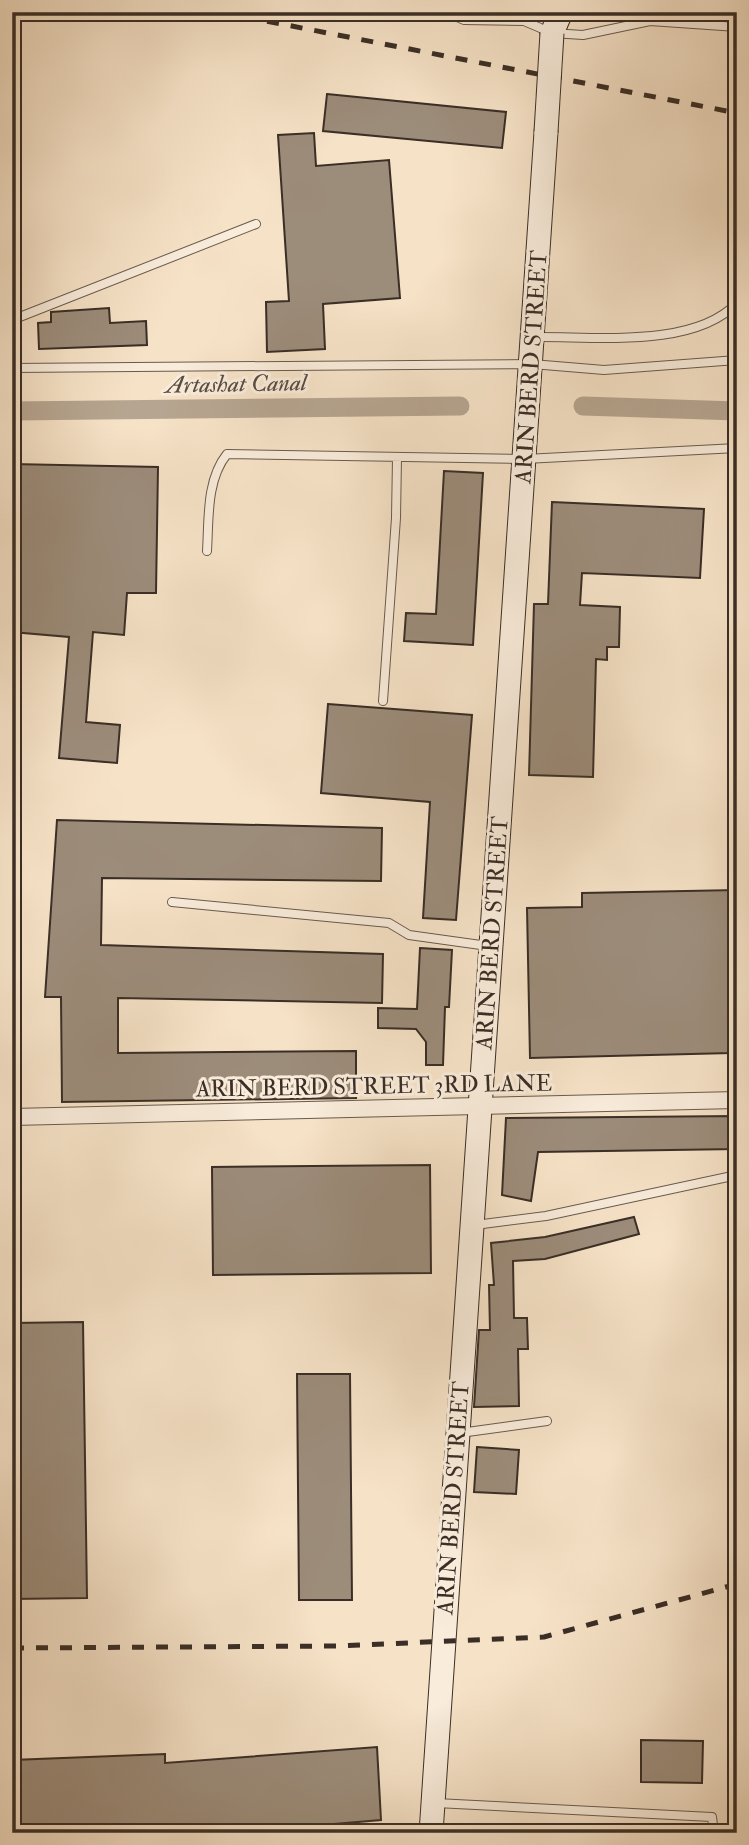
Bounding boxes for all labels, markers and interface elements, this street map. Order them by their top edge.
street label: ARIN BERD STREET [508,249,554,486]
water label: Artashat Canal [162,367,309,401]
street label: ARIN BERD STREET [469,815,515,1052]
street label: ARIN BERD STREET 3RD LANE [195,1068,552,1104]
street label: ARIN BERD STREET [430,1380,476,1617]

